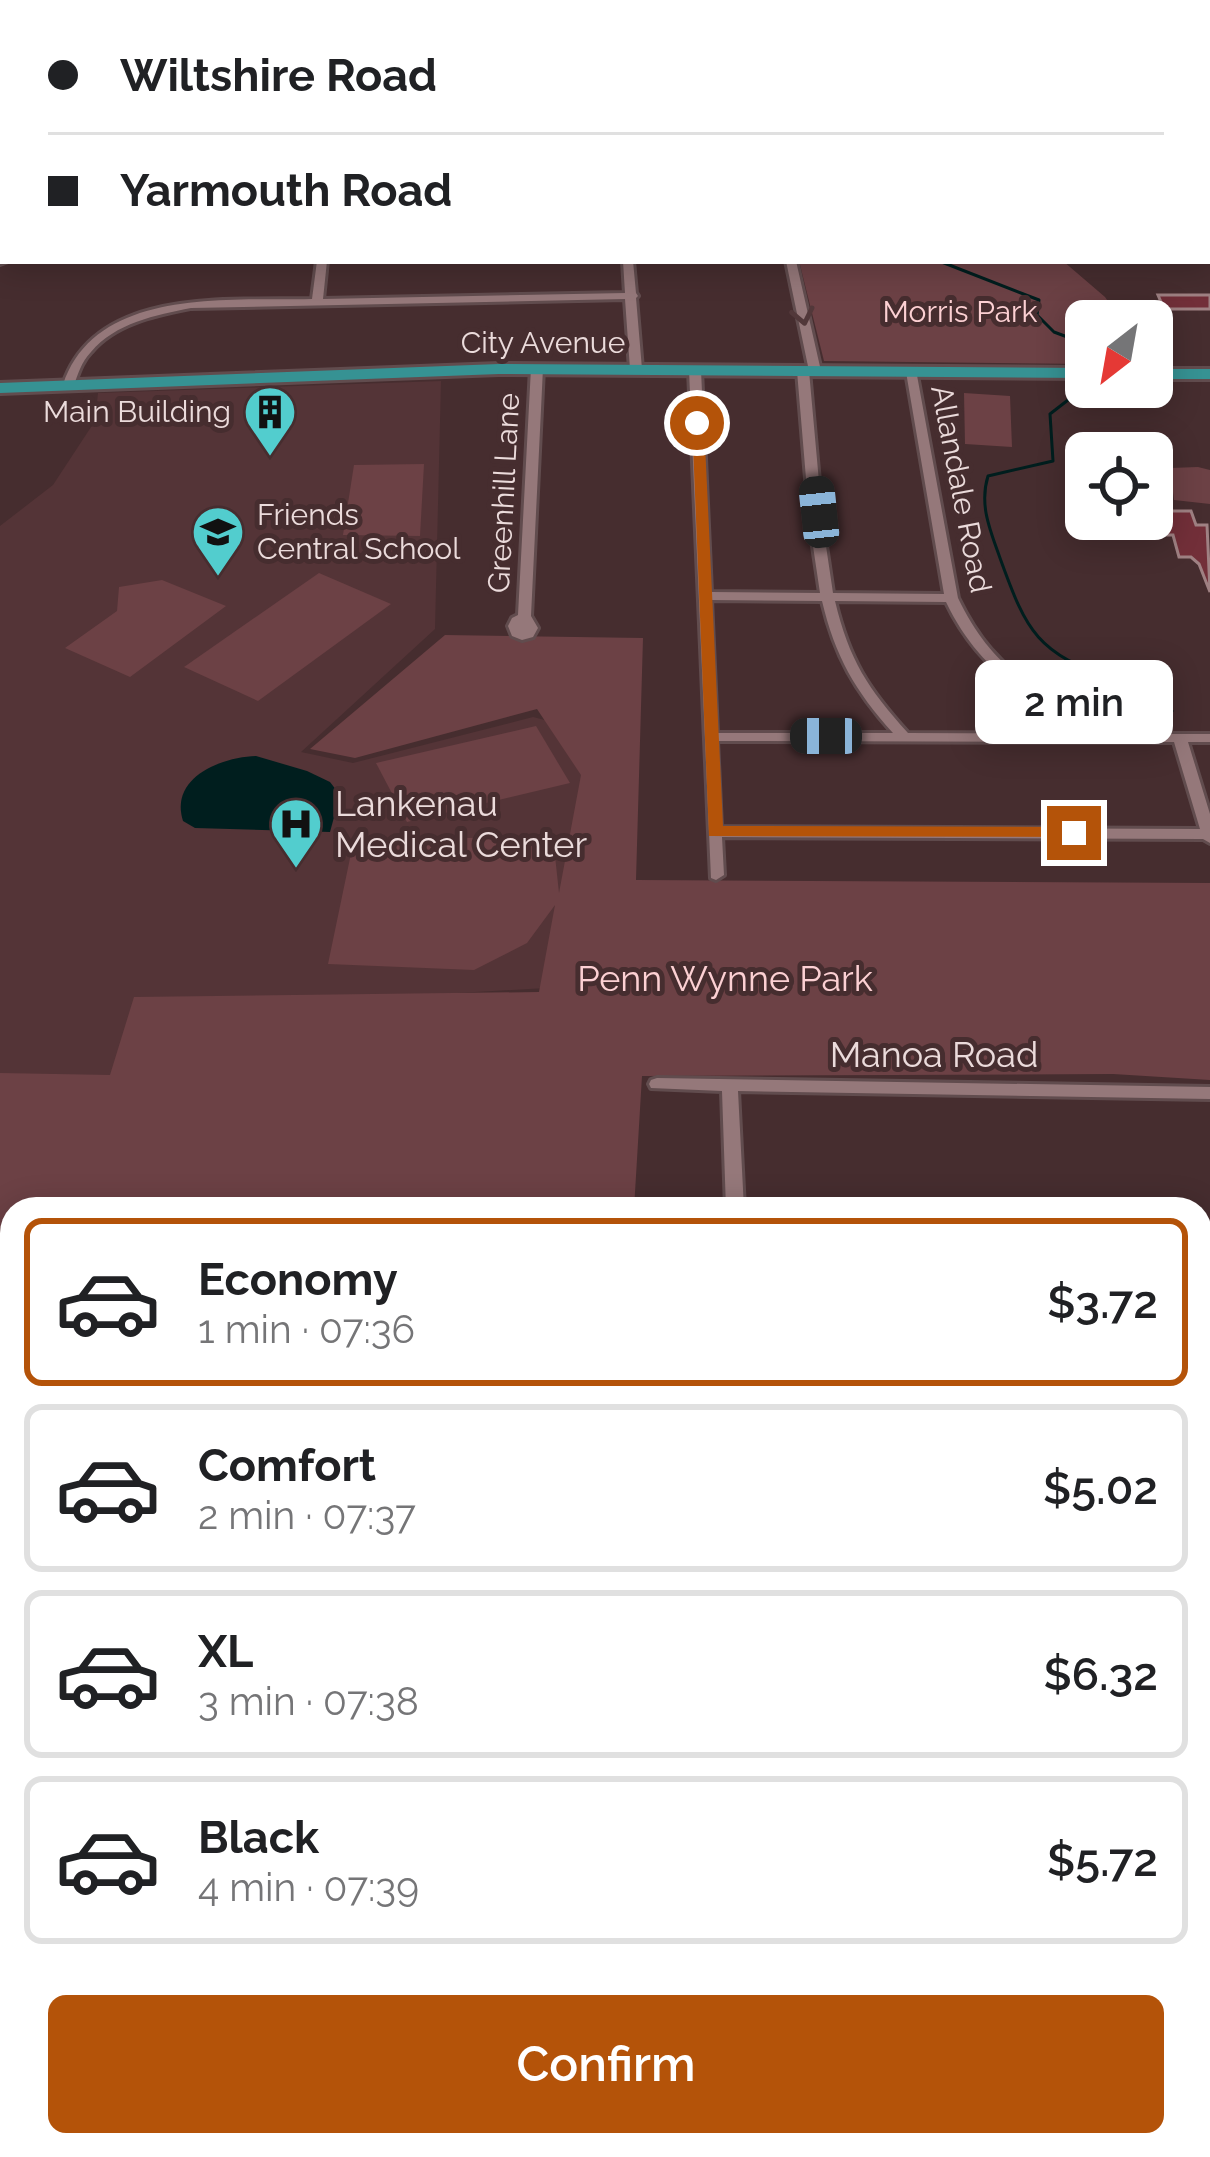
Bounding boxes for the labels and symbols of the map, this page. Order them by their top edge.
park label: Morris Park [883,294,1038,329]
north arrow [1065,300,1173,408]
one-way arrow [789,305,815,325]
street label: City Avenue [461,325,625,360]
street label: Allandale Road [924,382,999,596]
building icon: Main Building [242,384,298,458]
street label: Greenhill Lane [481,392,526,594]
place label: Main Building [43,394,231,429]
route start [670,396,724,450]
car [797,474,841,550]
place label: Friends Central School [257,497,461,566]
school or university icon: Friends Central School [190,504,246,578]
callout: 2 min [975,659,1173,743]
car [790,718,862,754]
place label: Lankenau Medical Center [335,782,587,865]
hospital icon: Lankenau Medical Center [268,796,324,870]
route end [1047,806,1101,860]
park label: Penn Wynne Park [577,957,873,999]
street label: Manoa Road [830,1033,1038,1075]

